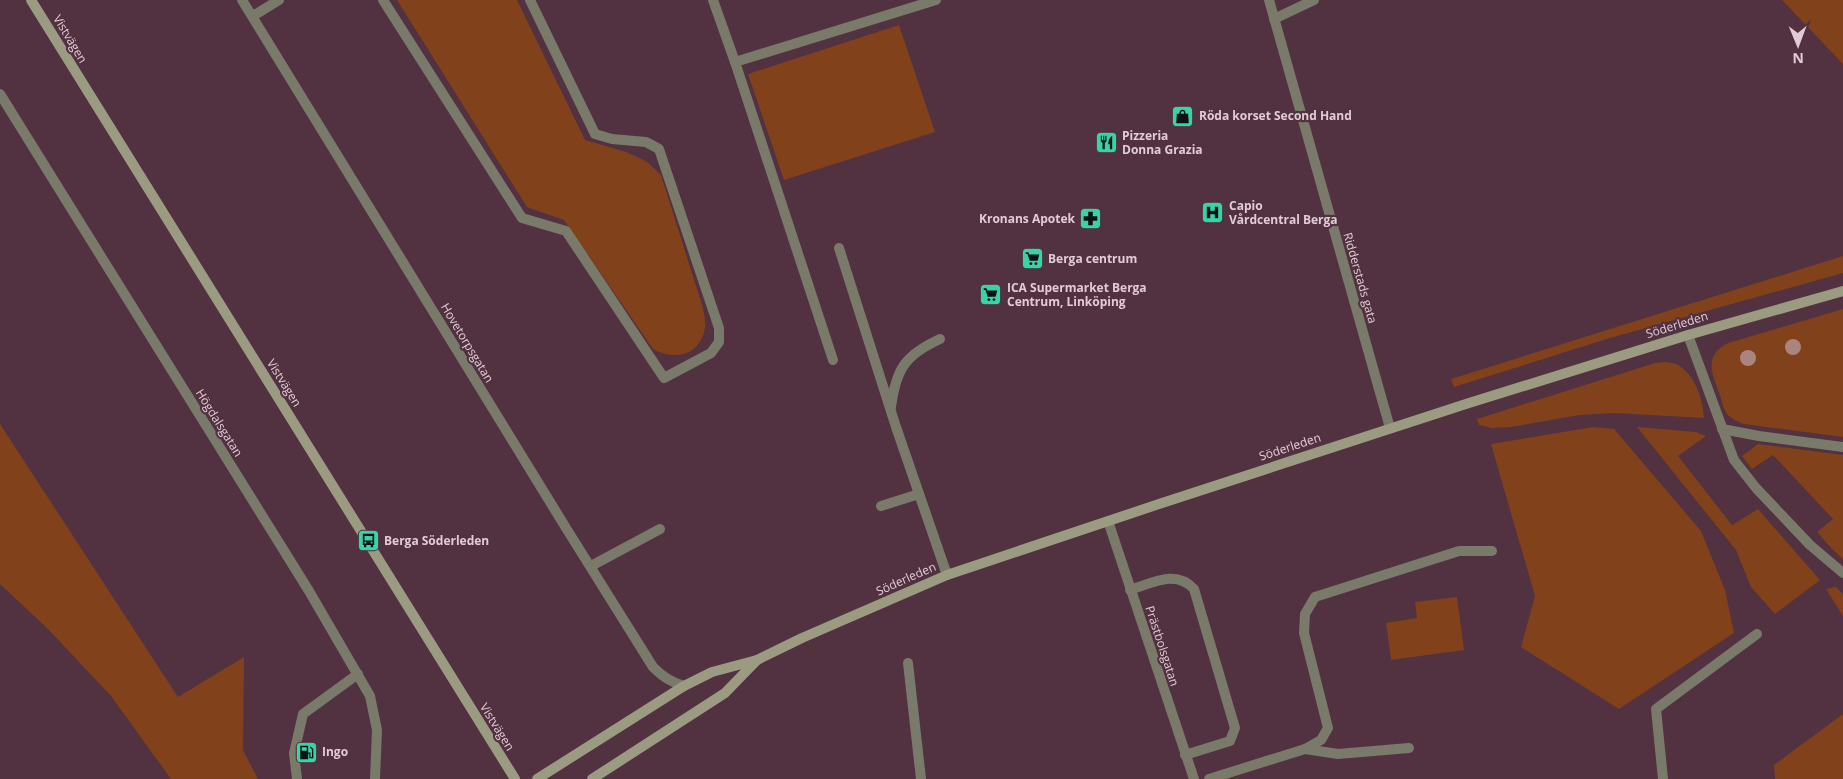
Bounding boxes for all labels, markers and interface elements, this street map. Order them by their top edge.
street label: Vistvägen [49,11,91,66]
north arrow [1773,20,1823,70]
text: N [1792,49,1804,68]
shop icon: Röda korset Second Hand [1171,104,1195,128]
place label: Röda korset Second Hand [1199,107,1352,124]
place label: Pizzeria Donna Grazia [1122,127,1203,158]
restaurant icon: Pizzeria Donna Grazia [1094,131,1118,155]
place label: Capio Vårdcentral Berga [1229,197,1338,228]
hospital icon: Capio Vårdcentral Berga [1201,201,1225,225]
pharmacy icon: Kronans Apotek [1079,207,1103,231]
place label: Kronans Apotek [979,210,1076,227]
street label: Ridderstads gata [1339,230,1382,325]
supermarket icon: Berga centrum [1020,247,1044,271]
place label: Berga centrum [1048,250,1137,267]
place label: ICA Supermarket Berga Centrum, Linköping [1007,279,1147,310]
supermarket icon: ICA Supermarket Berga Centrum, Linköping [979,283,1003,307]
street label: Hovetorpsgatan [437,300,498,386]
street label: Söderleden [1644,307,1710,342]
street label: Vistvägen [263,356,306,410]
street label: Högdalsgatan [192,386,247,460]
street label: Söderleden [1257,429,1323,464]
bus stop icon: Berga Söderleden [356,529,380,553]
place label: Berga Söderleden [384,532,489,549]
street label: Söderleden [873,558,938,599]
street label: Prästbolsgatan [1141,603,1183,688]
street label: Vistvägen [476,700,519,754]
fuel station icon: Ingo [294,740,318,764]
place label: Ingo [322,743,348,760]

